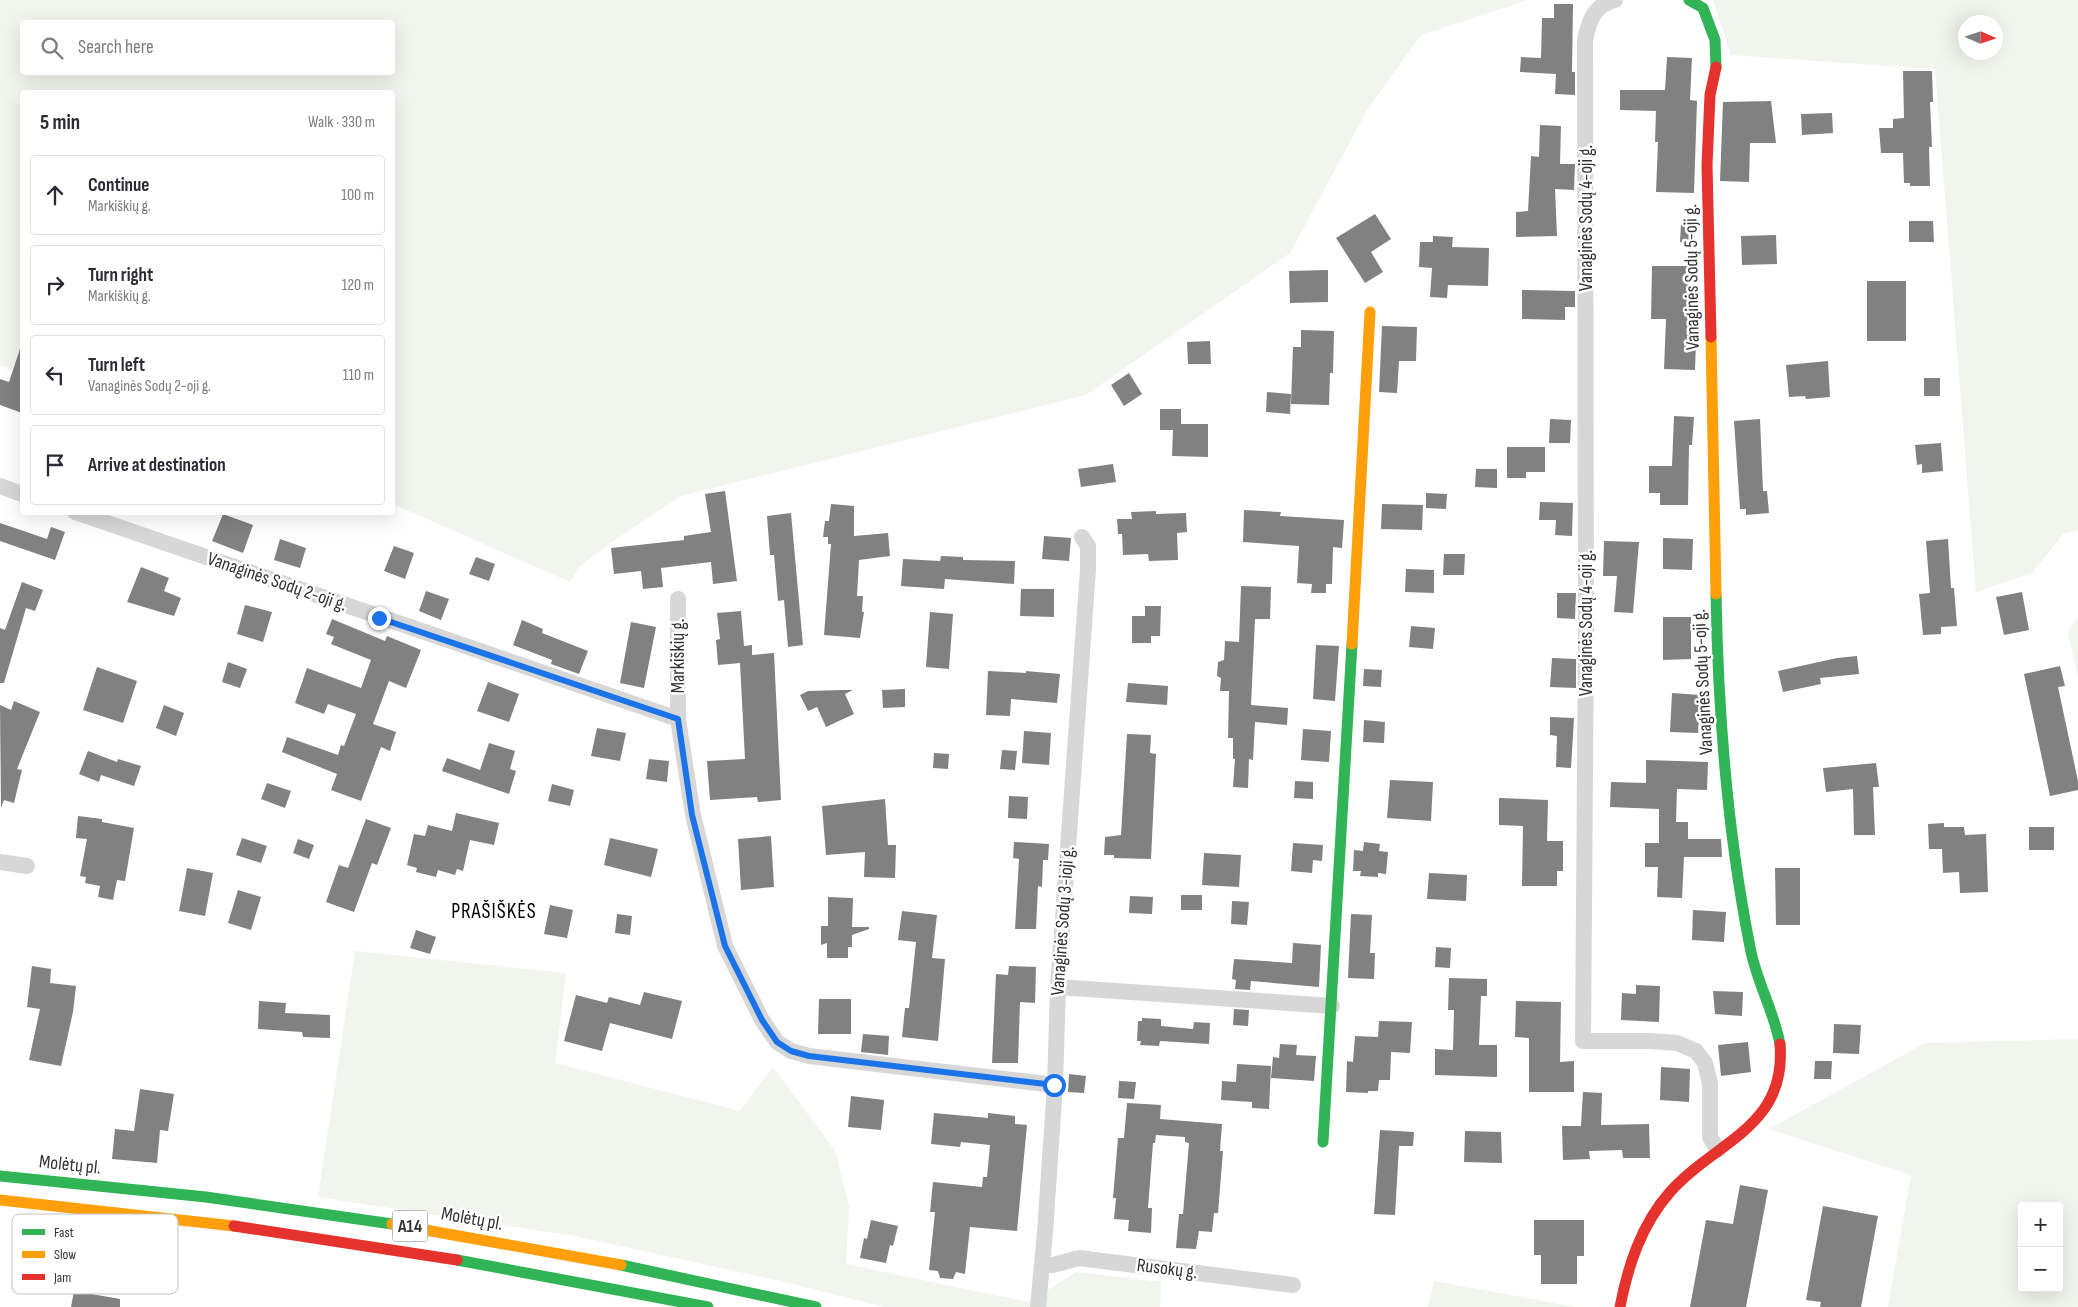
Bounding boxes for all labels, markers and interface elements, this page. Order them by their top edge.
north arrow [1958,15,2003,60]
search box [20,20,395,75]
icon: search [38,34,66,62]
text: Search here [78,36,154,59]
text: 5 min [40,110,80,135]
text: Walk · 330 m [308,113,375,132]
street label: Vanaginės Sodų 4-oji g. [1575,145,1598,291]
text: Continue [88,174,149,197]
icon: ahead [41,181,69,209]
text: 100 m [341,186,374,205]
text: Markiškių g. [88,197,151,216]
street label: Vanaginės Sodų 5-oji g. [1679,204,1705,350]
text: Turn right [88,264,153,287]
icon: right [41,271,69,299]
text: 120 m [342,276,374,295]
text: Markiškių g. [88,287,151,306]
text: Turn left [88,354,145,377]
icon: left [41,361,69,389]
text: 110 m [343,366,374,385]
text: Vanaginės Sodų 2-oji g. [88,377,211,396]
icon: arrive [41,451,69,479]
text: Arrive at destination [88,454,226,477]
street label: Vanaginės Sodų 2-oji g. [204,547,350,617]
street label: Vanaginės Sodų 4-oji g. [1575,550,1598,696]
route end [368,607,391,630]
street label: Vanaginės Sodų 5-oji g. [1688,609,1718,755]
street label: Markiškių g. [667,619,690,693]
street label: Vanaginės Sodų 3-ioji g. [1046,845,1080,997]
district label: PRAŠIŠKĖS [451,899,537,924]
route start [1043,1074,1066,1097]
street label: Molėtų pl. [38,1150,102,1180]
street label: Molėtų pl. [439,1202,505,1236]
map controls [2018,1202,2063,1292]
button: + [2018,1202,2063,1247]
road number: A14 [392,1210,428,1242]
legend [12,1214,178,1294]
text: Fast [54,1224,74,1241]
text: Slow [54,1246,76,1263]
button: − [2018,1247,2063,1292]
street label: Rusokų g. [1135,1254,1199,1284]
text: Jam [53,1269,71,1286]

